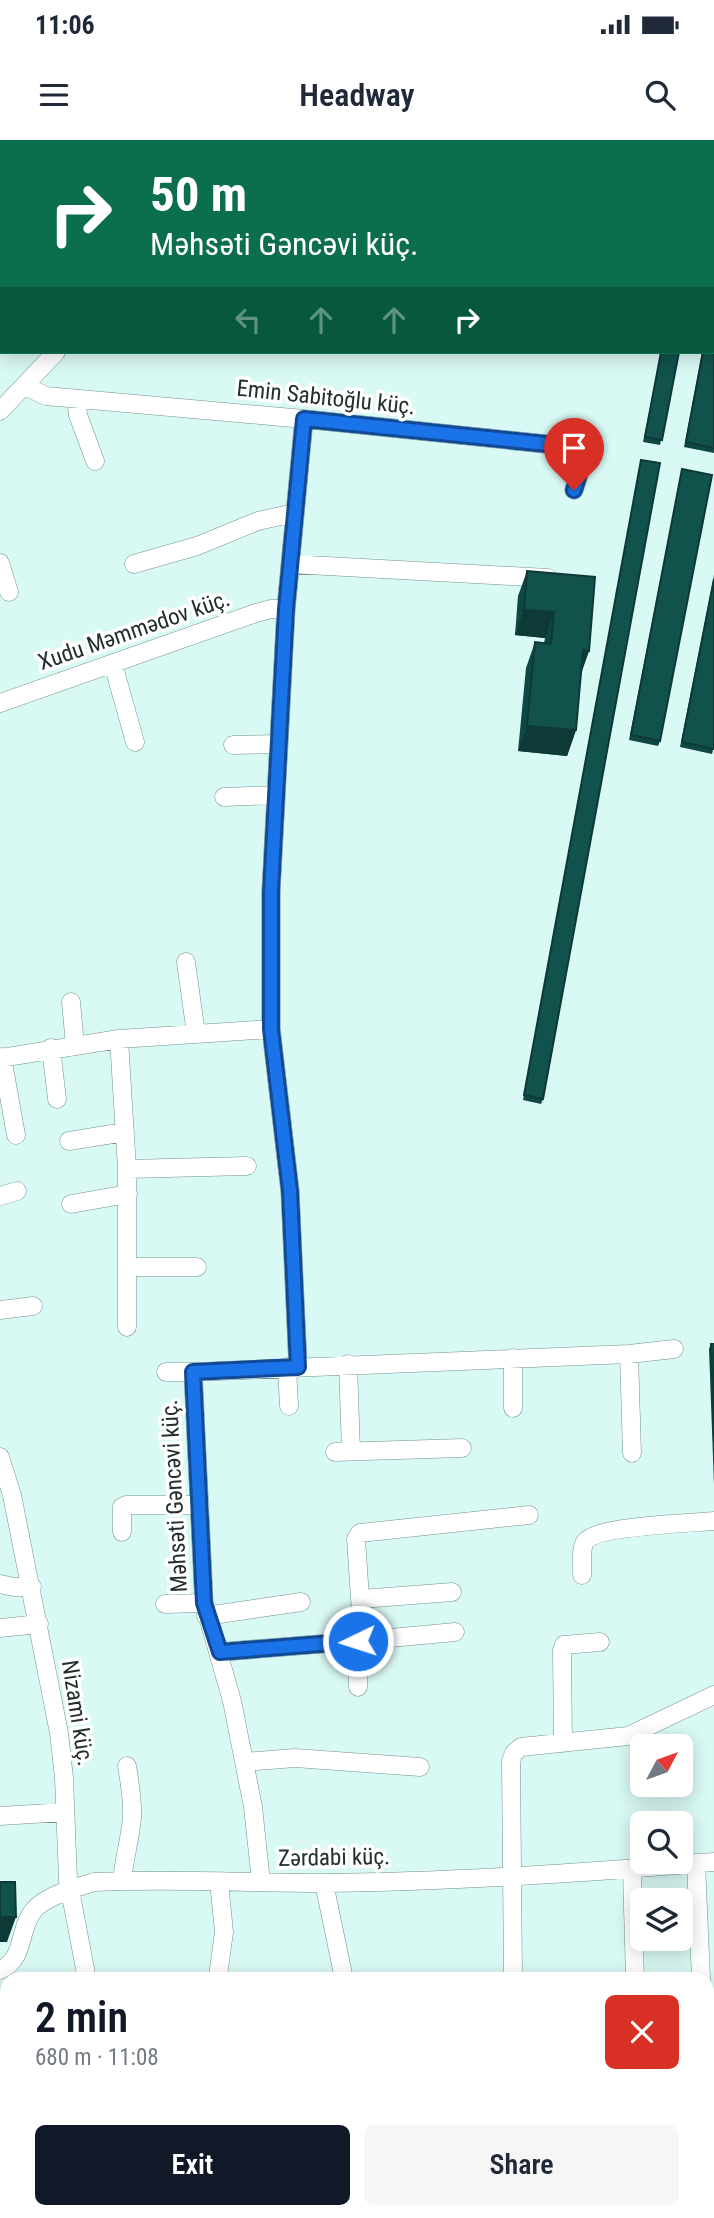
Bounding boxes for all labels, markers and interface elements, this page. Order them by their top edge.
text: 11:06 [35,10,95,40]
icon: menu [35,76,73,114]
text: Headway [299,76,415,114]
icon: search [641,76,679,114]
text: 50 m [150,166,247,223]
icon: right [35,168,126,259]
text: Məhsəti Gəncəvi küç. [150,225,419,263]
icon: left [229,301,267,339]
icon: ahead [302,301,340,339]
icon: ahead [375,301,413,339]
icon: right [448,301,486,339]
street label: Emin Sabitoğlu küç. [235,375,417,420]
pin [544,418,604,490]
icon: arrive [555,429,593,467]
street label: Xudu Məmmədov küç. [35,585,234,676]
street label: Məhsəti Gəncəvi küç. [156,1399,193,1593]
position arrow [321,1604,395,1678]
street label: Nizami küç. [56,1658,99,1768]
north arrow [630,1734,693,1797]
map controls [630,1734,693,1951]
button: search [630,1811,693,1874]
street label: Zərdabi küç. [278,1843,390,1872]
button: layers [630,1888,693,1951]
text: 2 min [35,1993,128,2042]
button: close [605,1995,679,2069]
text: 680 m · 11:08 [35,2044,159,2071]
button: Exit [35,2125,350,2205]
button: Share [364,2125,679,2205]

